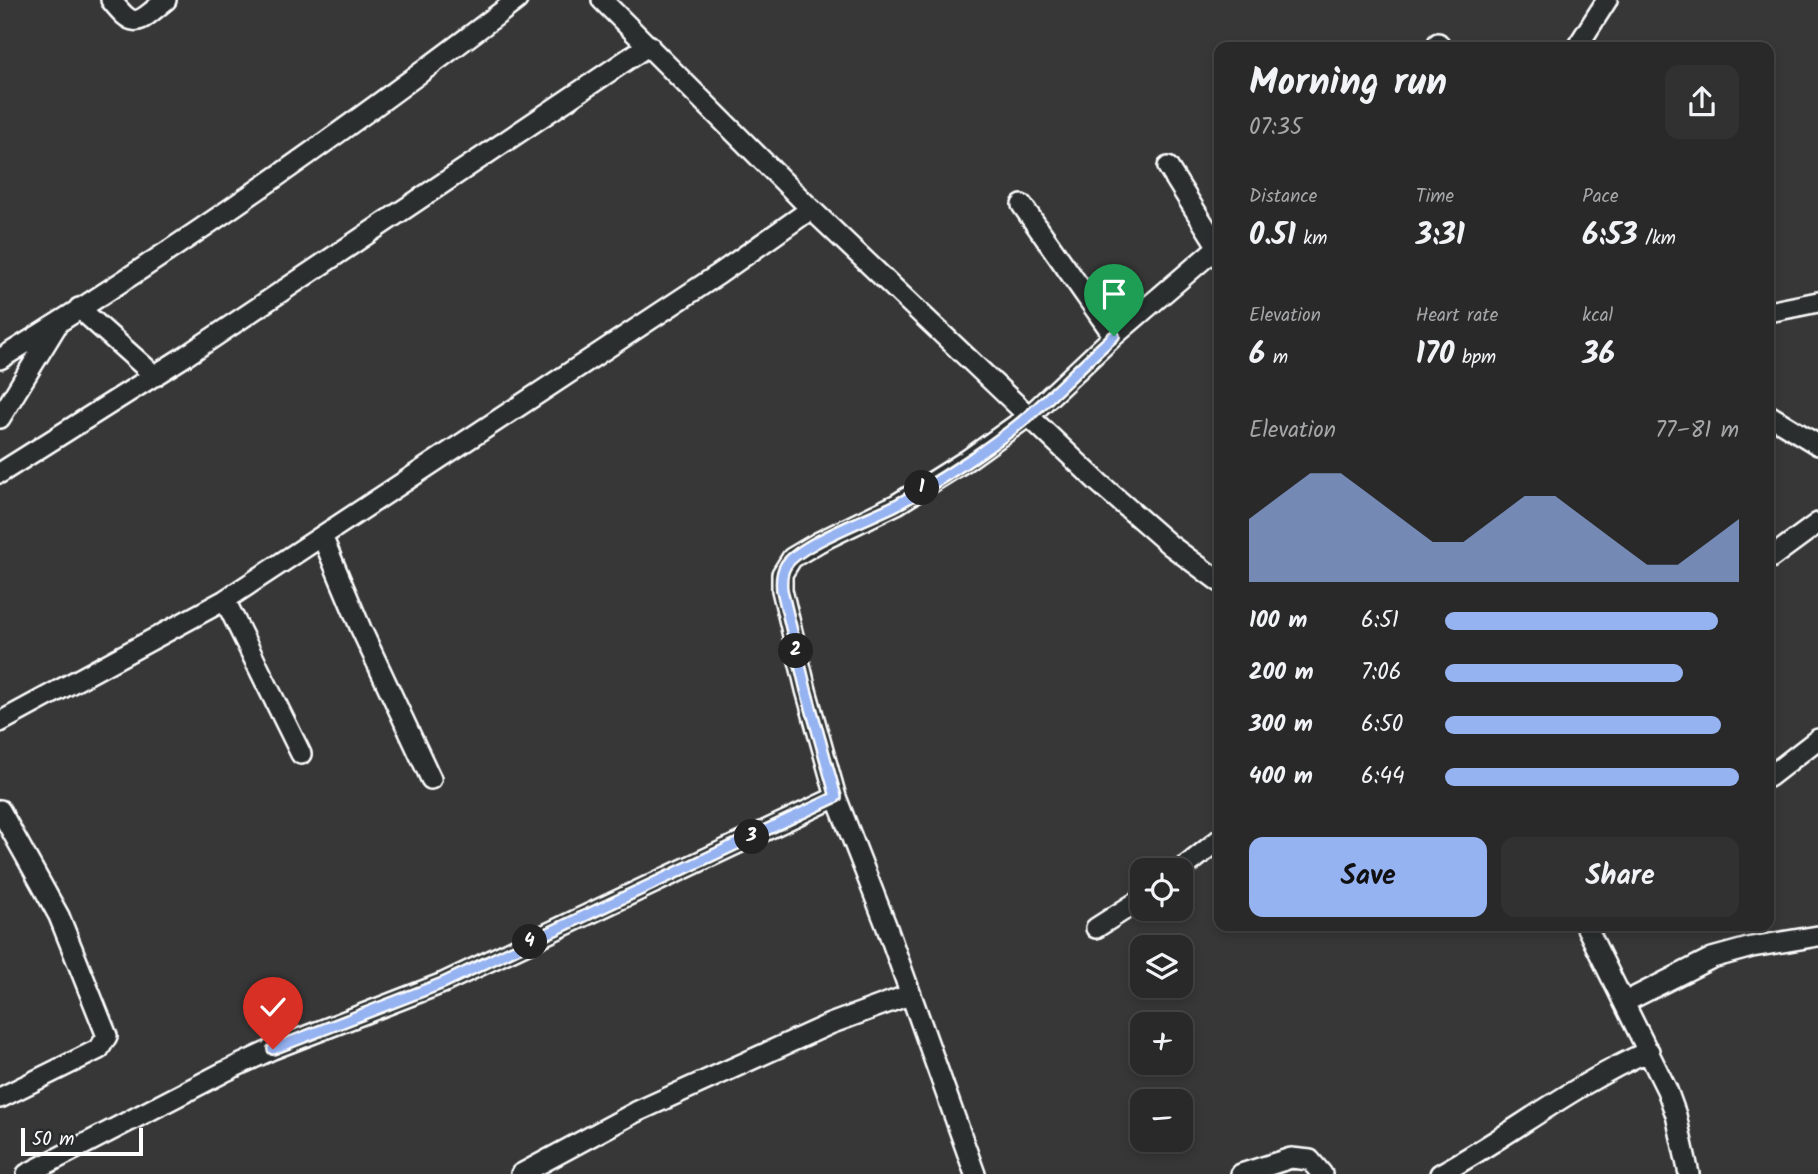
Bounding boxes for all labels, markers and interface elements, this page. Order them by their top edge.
text: Morning run [1249,54,1447,114]
button: share [1665,65,1739,139]
text: 07:35 [1249,110,1302,146]
text: Distance [1249,182,1317,212]
text: Time [1416,182,1454,212]
text: Pace [1582,182,1619,212]
text: 0.51 [1249,212,1296,260]
text: 3:31 [1416,212,1465,260]
text: 6:53 [1582,212,1638,260]
text: km [1296,224,1327,254]
text: /km [1638,224,1676,254]
pin [1084,264,1144,336]
icon: arrive [1095,275,1133,313]
text: Elevation [1249,301,1321,331]
text: Heart rate [1416,301,1498,331]
text: kcal [1582,301,1613,331]
text: 6 [1249,331,1265,379]
text: 170 [1416,331,1454,379]
text: 36 [1582,331,1615,379]
text: m [1265,343,1288,373]
text: bpm [1454,343,1496,373]
text: Elevation [1249,413,1336,449]
text: 77–81 m [1655,413,1739,449]
pin: 1 [904,470,940,505]
text: 1 [919,472,924,502]
text: 100 m [1249,603,1307,639]
text: 6:51 [1361,603,1399,639]
pin: 2 [778,634,814,668]
text: 2 [790,635,801,665]
text: 200 m [1249,655,1314,691]
text: 7:06 [1361,655,1402,691]
text: 300 m [1249,707,1313,743]
text: 6:50 [1361,707,1403,743]
text: 400 m [1249,759,1313,795]
text: 6:44 [1361,759,1405,795]
pin: 3 [734,820,770,854]
text: 3 [746,821,757,851]
button: Save [1249,837,1487,917]
button: Share [1501,837,1739,917]
map controls [1130,858,1193,1152]
button: locate [1130,858,1193,921]
pin: 4 [512,925,548,960]
text: 4 [524,926,535,956]
button: layers [1130,935,1193,998]
pin [243,977,303,1049]
icon: check [254,988,292,1026]
button: + [1130,1012,1193,1075]
button: − [1130,1089,1193,1152]
scale bar [21,1125,144,1157]
text: 50 m [32,1125,74,1155]

